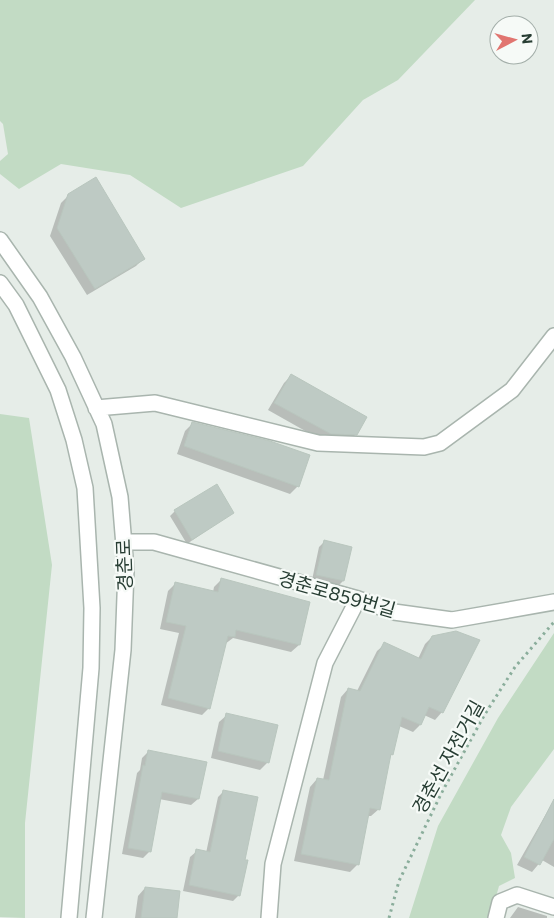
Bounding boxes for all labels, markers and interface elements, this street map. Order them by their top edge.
north arrow [489,15,539,65]
text: N [518,32,536,45]
street label: 경춘로 [111,538,136,592]
street label: 경춘로859번길 [276,566,399,621]
street label: 경춘선 자전거길 [407,696,488,817]

